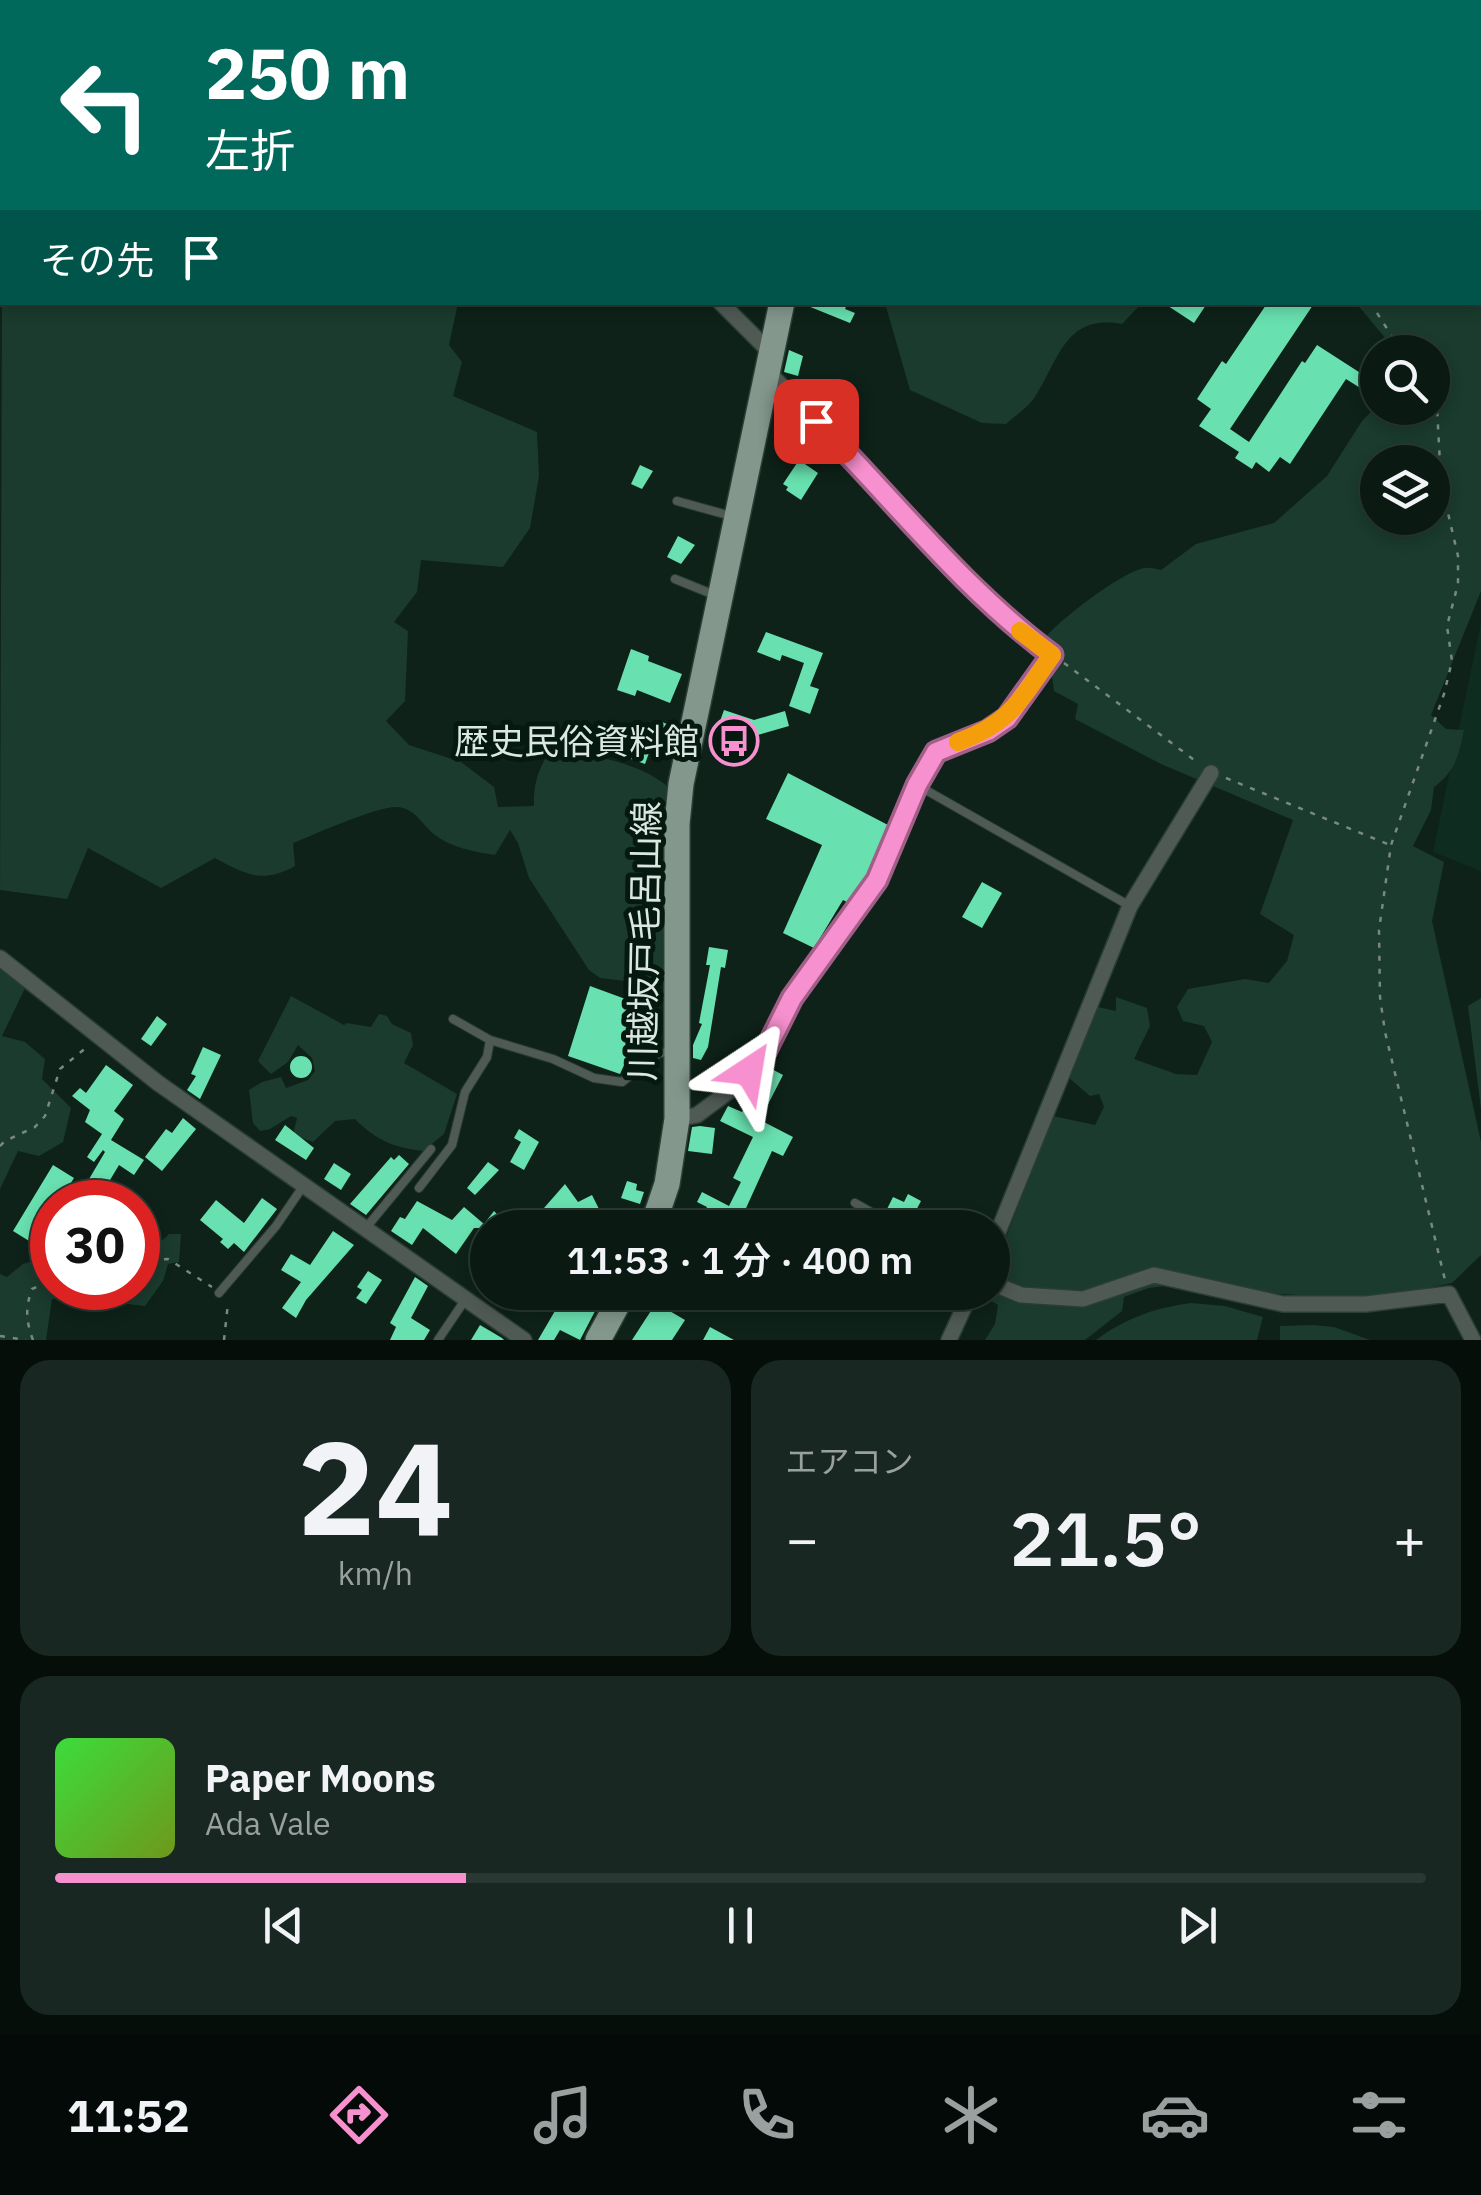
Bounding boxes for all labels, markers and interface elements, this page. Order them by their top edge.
text: 250 m [205,27,410,118]
icon: left [40,40,170,170]
text: 左折 [205,121,295,179]
icon: arrive [174,230,229,285]
text: その先 [40,235,154,284]
map controls [1360,335,1450,535]
button: search [1360,335,1450,425]
pin [774,379,859,464]
icon: arrive [789,394,844,449]
button: layers [1360,445,1450,535]
bus stop icon: 歴史民俗資料館 [708,715,760,767]
place label: 歴史民俗資料館 [454,718,699,764]
street label: 川越坂戸毛呂山線 [619,801,669,1081]
position arrow [697,1019,801,1123]
speed limit sign: 30 [30,1180,160,1310]
text: 11:53 · 1 分 · 400 m [567,1235,913,1284]
text: 24 [297,1402,453,1571]
text: エアコン [786,1440,914,1482]
text: 21.5° [1009,1489,1202,1587]
text: − [786,1503,819,1574]
text: + [1393,1503,1426,1574]
text: km/h [338,1552,413,1594]
text: Paper Moons [205,1753,436,1802]
text: Ada Vale [205,1802,331,1844]
icon: previous [256,1898,311,1953]
icon: pause [713,1898,768,1953]
icon: next [1170,1898,1225,1953]
icon: directions [324,2080,394,2150]
icon: music [528,2080,598,2150]
icon: phone [732,2080,802,2150]
icon: climate [936,2080,1006,2150]
icon: car [1140,2080,1210,2150]
icon: filters [1344,2080,1414,2150]
text: 11:52 [67,2086,190,2144]

